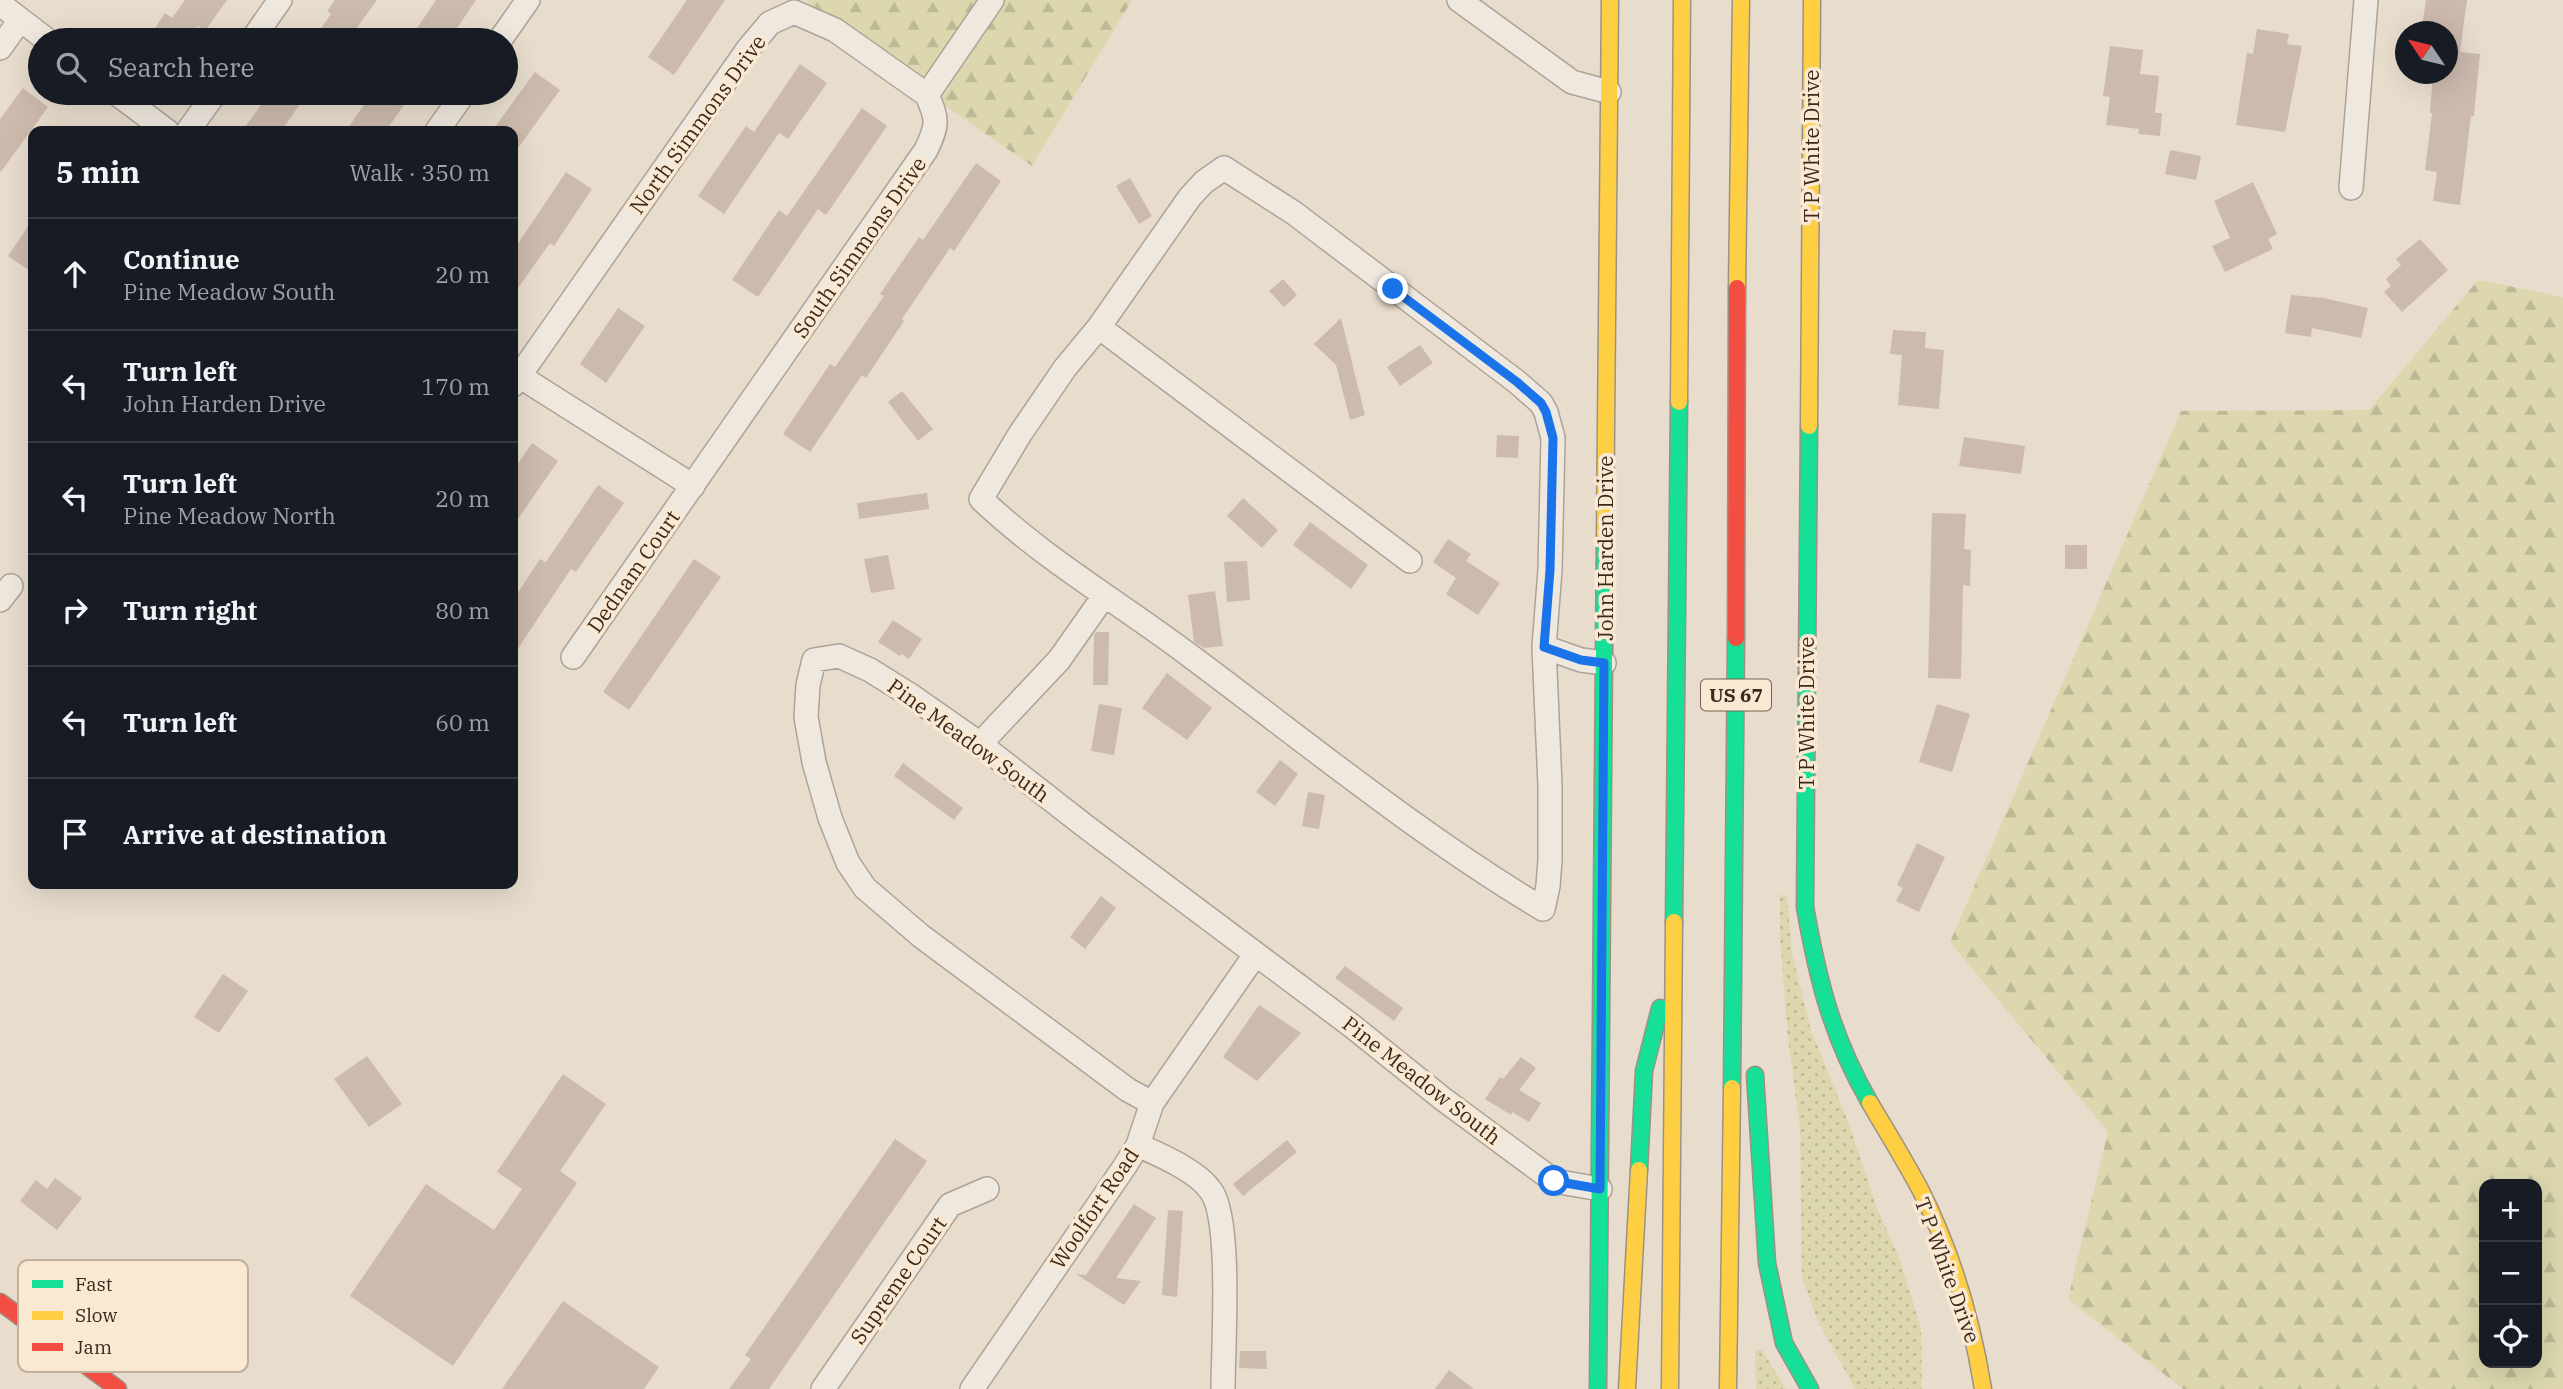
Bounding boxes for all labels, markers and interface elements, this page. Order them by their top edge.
north arrow [2395,21,2458,84]
search box [28,28,518,105]
street label: North Simmons Drive [622,29,772,219]
icon: search [52,48,90,86]
text: Search here [108,50,254,84]
street label: T P White Drive [1797,69,1825,223]
street label: South Simmons Drive [786,151,932,343]
text: 5 min [56,152,140,191]
text: Walk · 350 m [349,157,490,187]
text: Continue [123,242,240,276]
icon: ahead [56,255,94,293]
text: 20 m [435,259,490,289]
route end [1377,273,1408,304]
text: Pine Meadow South [123,276,335,306]
text: Turn left [123,354,237,388]
icon: left [56,367,94,405]
text: 170 m [421,371,490,401]
text: John Harden Drive [123,388,326,418]
street label: John Harden Drive [1591,455,1619,641]
text: Turn left [123,466,237,500]
icon: left [56,479,94,517]
text: 20 m [435,483,490,513]
text: Pine Meadow North [123,500,336,530]
street label: Dednam Court [580,504,686,638]
icon: right [56,591,94,629]
text: Turn right [123,593,257,627]
text: 80 m [435,595,490,625]
street label: T P White Drive [1792,636,1820,790]
street label: Pine Meadow South [882,672,1056,808]
road number: US 67 [1701,680,1771,710]
icon: left [56,703,94,741]
text: Turn left [123,705,237,739]
text: 60 m [435,707,490,737]
icon: arrive [56,815,94,853]
text: Arrive at destination [123,817,387,851]
street label: Pine Meadow South [1337,1009,1507,1151]
street label: Woolfort Road [1043,1142,1145,1274]
route start [1538,1165,1569,1196]
map controls [2479,1179,2542,1368]
button: + [2479,1179,2542,1242]
street label: T P White Drive [1909,1193,1987,1347]
street label: Supreme Court [843,1210,953,1350]
button: − [2479,1242,2542,1305]
legend [18,1260,248,1372]
text: Fast [75,1272,113,1296]
text: Slow [75,1303,117,1327]
button: locate [2479,1305,2542,1368]
text: Jam [75,1335,112,1359]

